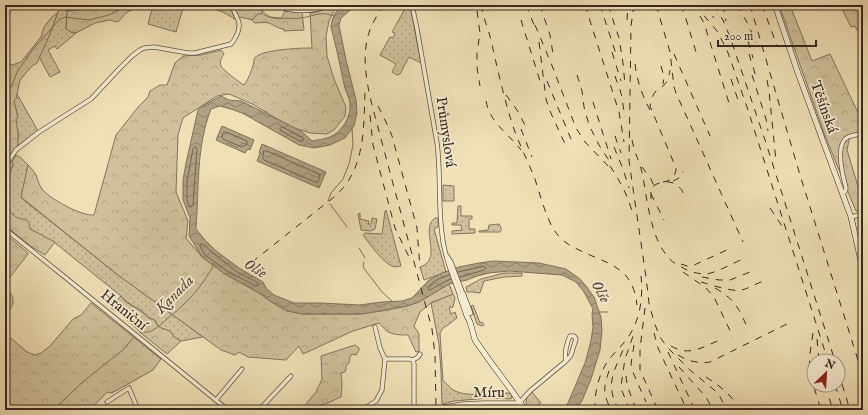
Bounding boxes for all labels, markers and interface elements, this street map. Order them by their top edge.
scale bar [718,22,816,48]
text: 200 m [724,29,753,44]
street label: Těšínská [806,78,842,136]
street label: Průmyslová [432,95,460,169]
water label: Olše [240,254,271,284]
water label: Kanada [151,271,199,319]
water label: Olše [586,277,615,307]
street label: Hraniční [97,285,152,335]
north arrow [806,353,846,393]
text: N [822,356,838,373]
street label: Míru [473,383,505,402]

